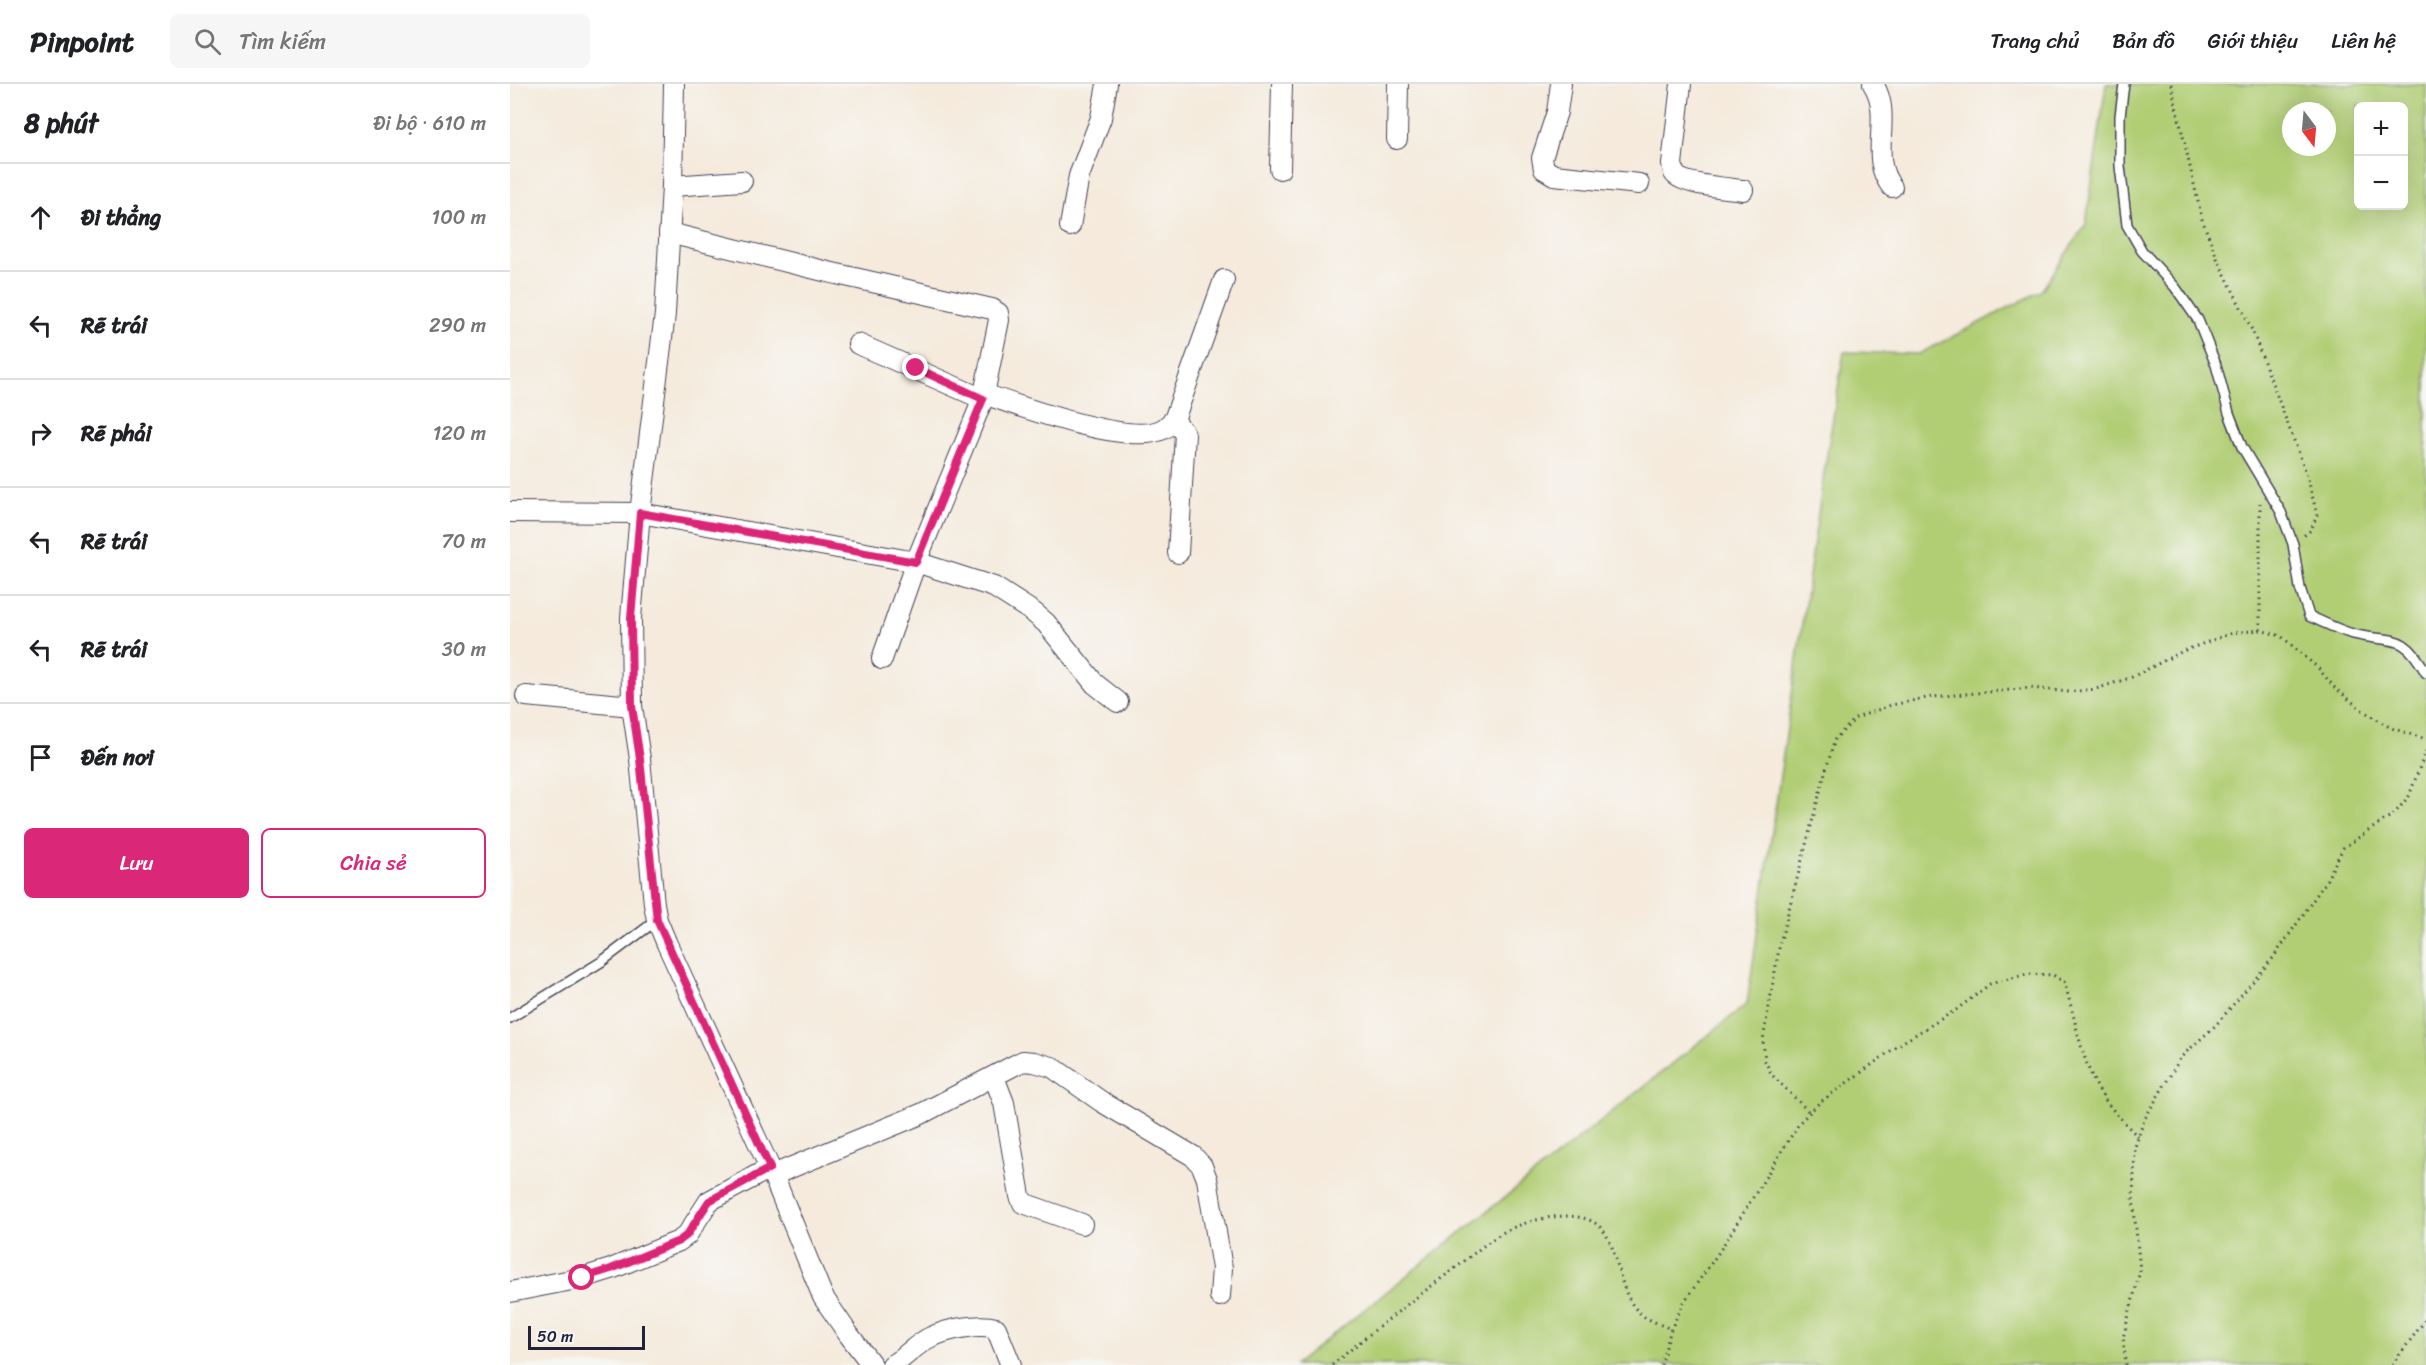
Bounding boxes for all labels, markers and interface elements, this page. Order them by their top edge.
search box [170,14,590,68]
text: Pinpoint [30,17,134,66]
text: Tìm kiếm [239,22,326,61]
text: Trang chủ [1990,22,2079,60]
text: Bản đồ [2112,22,2175,60]
text: Giới thiệu [2208,22,2298,60]
text: Liên hệ [2331,22,2396,60]
icon: search [191,25,224,58]
text: 8 phút [24,100,98,146]
north arrow [2282,102,2336,156]
map controls [2354,102,2408,210]
button: + [2354,102,2408,156]
text: Đi bộ · 610 m [373,106,486,141]
button: − [2354,156,2408,210]
text: Đi thẳng [81,198,161,237]
text: 100 m [432,200,486,235]
icon: ahead [24,201,57,234]
text: Rẽ trái [81,306,147,345]
text: 290 m [429,308,486,343]
icon: left [24,309,57,342]
route end [902,354,928,380]
text: Rẽ phải [81,414,152,453]
text: 120 m [433,416,486,451]
icon: right [24,417,57,450]
text: Rẽ trái [81,522,147,561]
text: 70 m [441,524,486,559]
icon: left [24,525,57,558]
text: Rẽ trái [81,630,147,669]
text: 30 m [442,632,486,667]
icon: left [24,633,57,666]
text: Đến nơi [81,738,154,777]
icon: arrive [24,741,57,774]
button: Lưu [24,828,249,898]
button: Chia sẻ [261,828,486,898]
route start [568,1264,594,1290]
text: 50 m [537,1322,573,1351]
scale bar [528,1323,645,1350]

